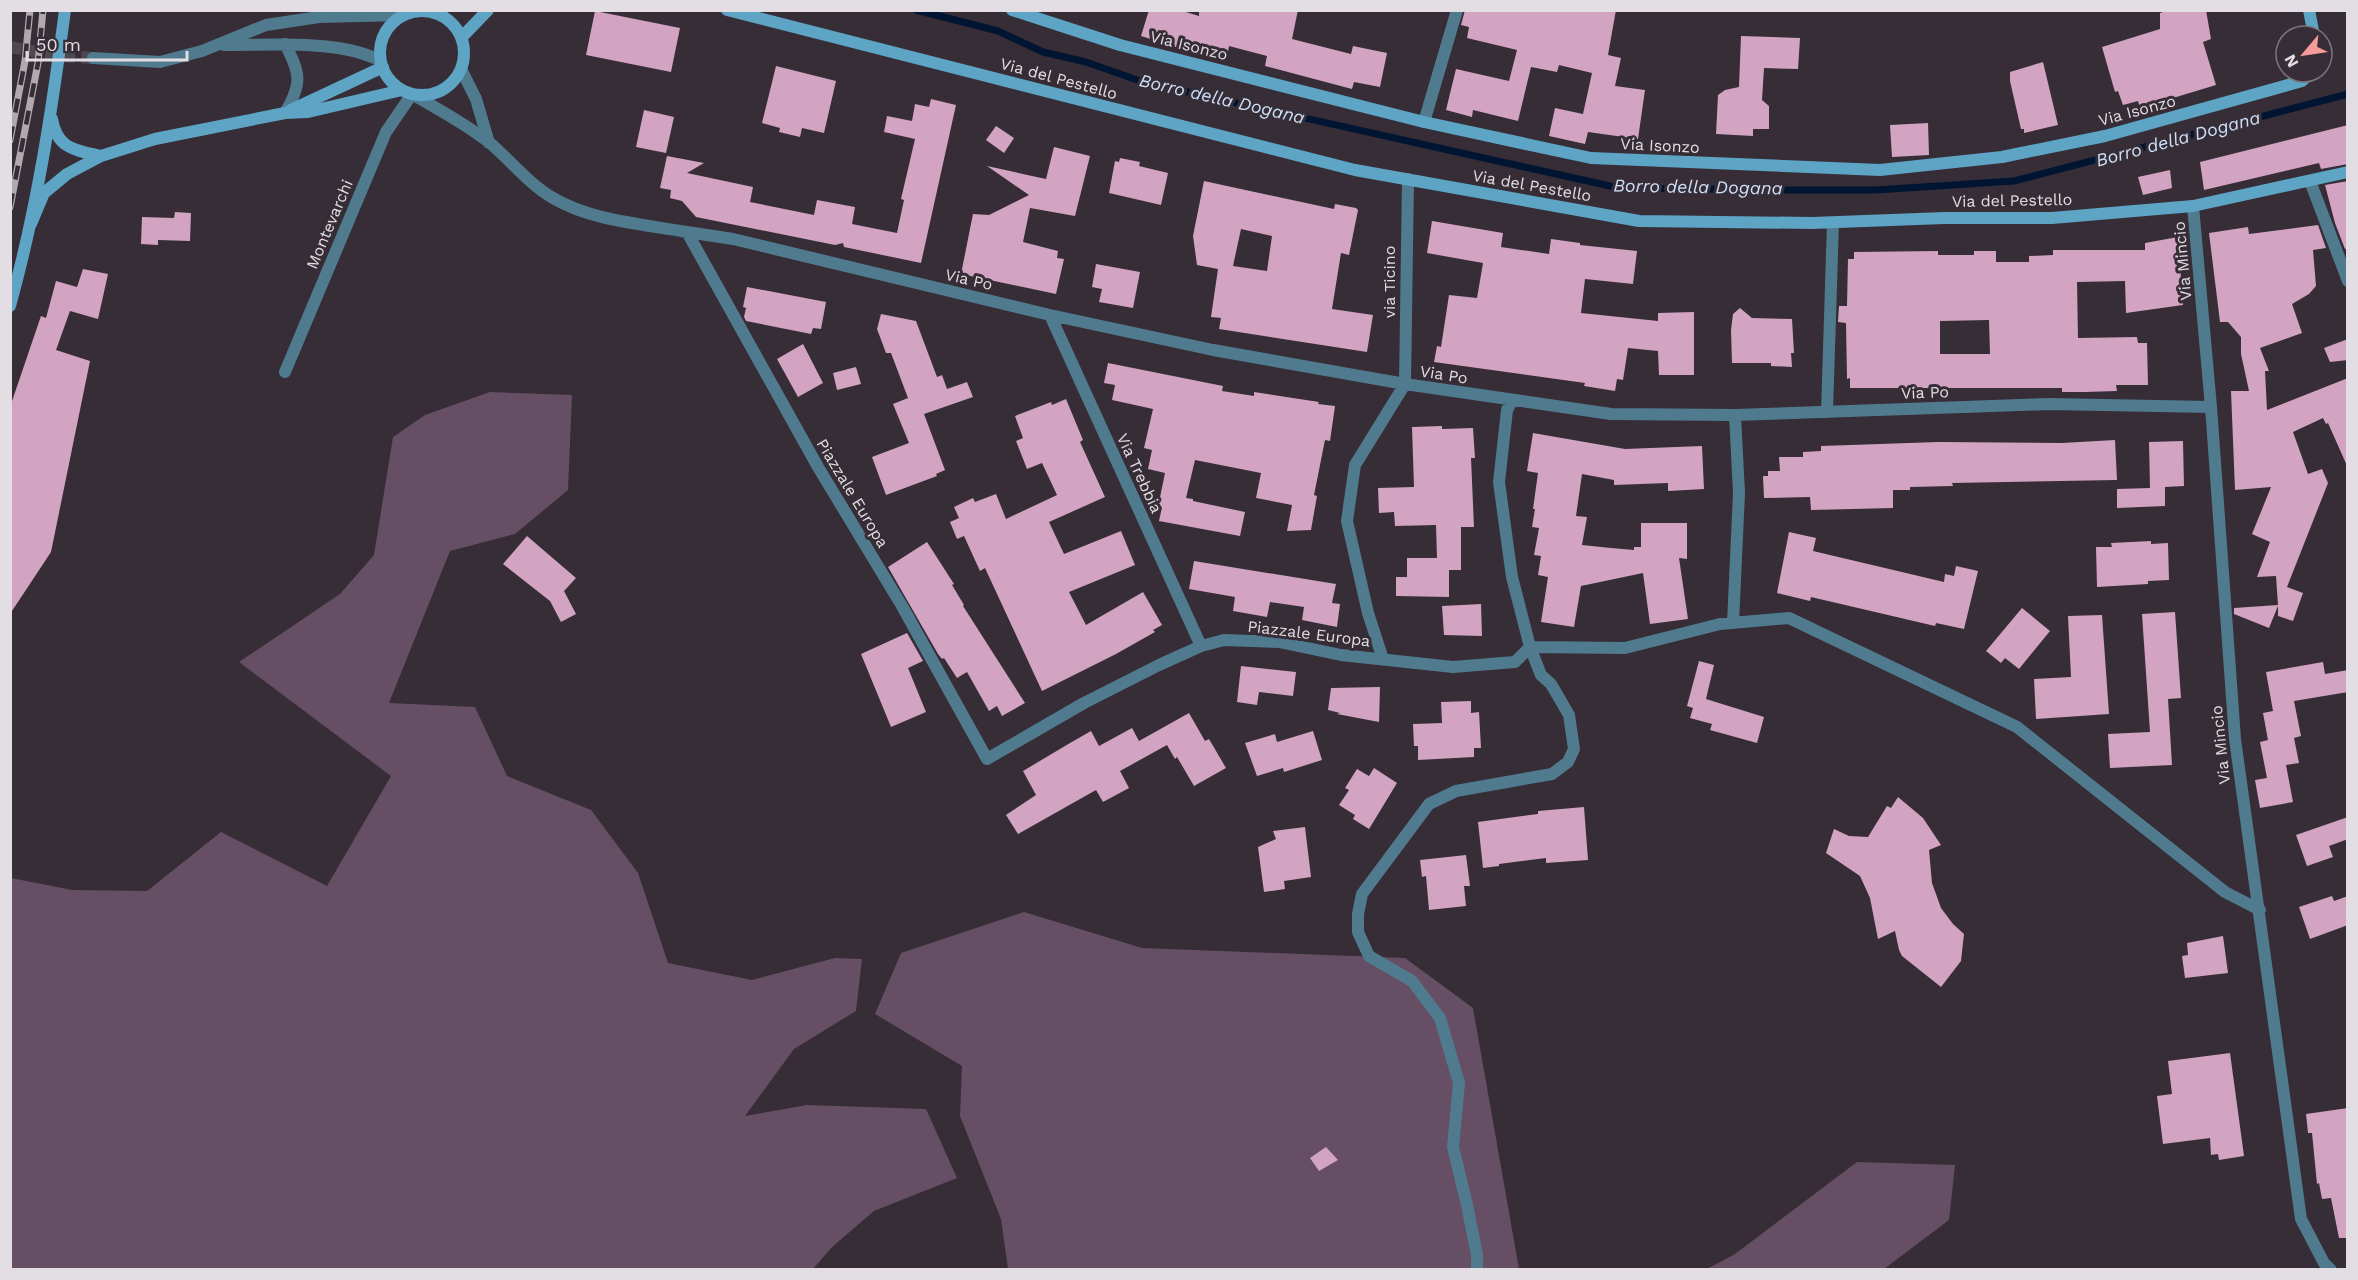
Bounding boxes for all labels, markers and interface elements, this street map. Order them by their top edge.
scale bar [27,24,188,62]
north arrow [2274,24,2334,84]
street label: Via Isonzo [1148,27,1230,64]
text: 50 m [36,34,81,55]
text: N [2280,51,2303,71]
street label: Via del Pestello [998,54,1119,103]
water label: Borro della Dogana [1137,69,1307,128]
street label: Via Isonzo [2096,91,2178,130]
water label: Borro della Dogana [2093,106,2262,171]
street label: Via Isonzo [1620,134,1700,157]
street label: Via del Pestello [1471,166,1593,205]
water label: Borro della Dogana [1613,175,1783,198]
street label: Montevarchi [302,177,357,272]
street label: Via del Pestello [1952,190,2072,211]
street label: Via Mincio [2170,221,2195,301]
street label: via Ticino [1380,246,1399,318]
street label: Via Po [943,265,994,294]
street label: Via Po [1419,361,1469,388]
street label: Via Po [1901,382,1949,403]
street label: Via Trebbia [1113,430,1166,516]
street label: Piazzale Europa [813,435,893,551]
street label: Piazzale Europa [1246,617,1371,650]
street label: Via Mincio [2207,704,2234,785]

